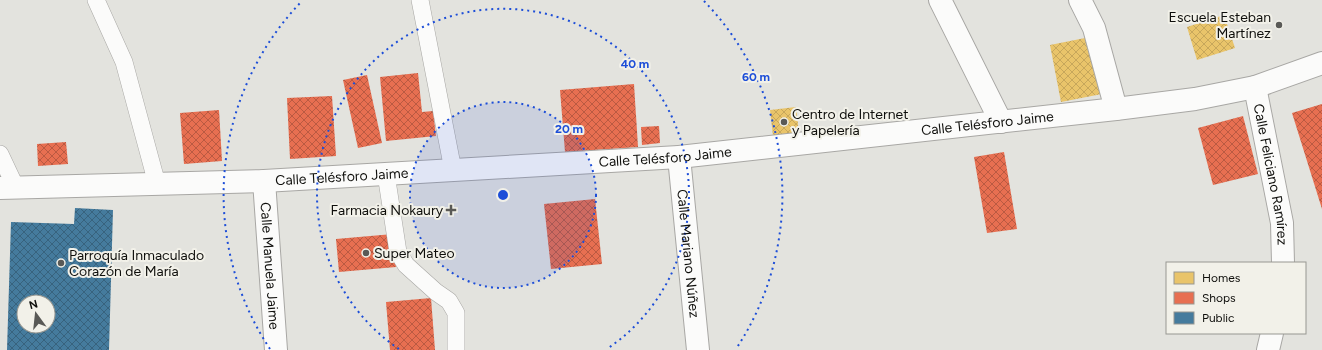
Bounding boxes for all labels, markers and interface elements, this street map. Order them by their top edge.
place label: Escuela Esteban Martínez [1169,9,1271,42]
marker: Escuela Esteban Martínez [1274,20,1284,30]
text: 40 m [621,57,649,71]
text: 60 m [742,70,770,84]
street label: Calle Feliciano Ramírez [1250,102,1291,246]
place label: Centro de Internet y Papelería [792,106,908,139]
street label: Calle Telésforo Jaime [920,107,1055,139]
marker: Centro de Internet y Papelería [779,117,789,127]
text: 20 m [555,122,583,136]
street label: Calle Telésforo Jaime [598,143,733,170]
street label: Calle Telésforo Jaime [275,164,409,189]
centre of rings [496,188,510,202]
street label: Calle Mariano Núñez [674,188,703,319]
street label: Calle Manuela Jaime [257,201,283,330]
place label: Farmacia Nokaury [330,202,444,219]
marker: Farmacia Nokaury [446,205,456,215]
place label: Super Mateo [374,245,455,262]
place label: Parroquía Inmaculado Corazón de María [69,247,204,280]
marker: Super Mateo [361,248,371,258]
marker: Parroquía Inmaculado Corazón de María [56,258,66,268]
legend [1166,262,1306,334]
text: Homes [1202,271,1241,285]
text: Shops [1202,291,1236,305]
north arrow [16,294,56,334]
text: N [28,297,39,312]
text: Public [1202,311,1235,325]

